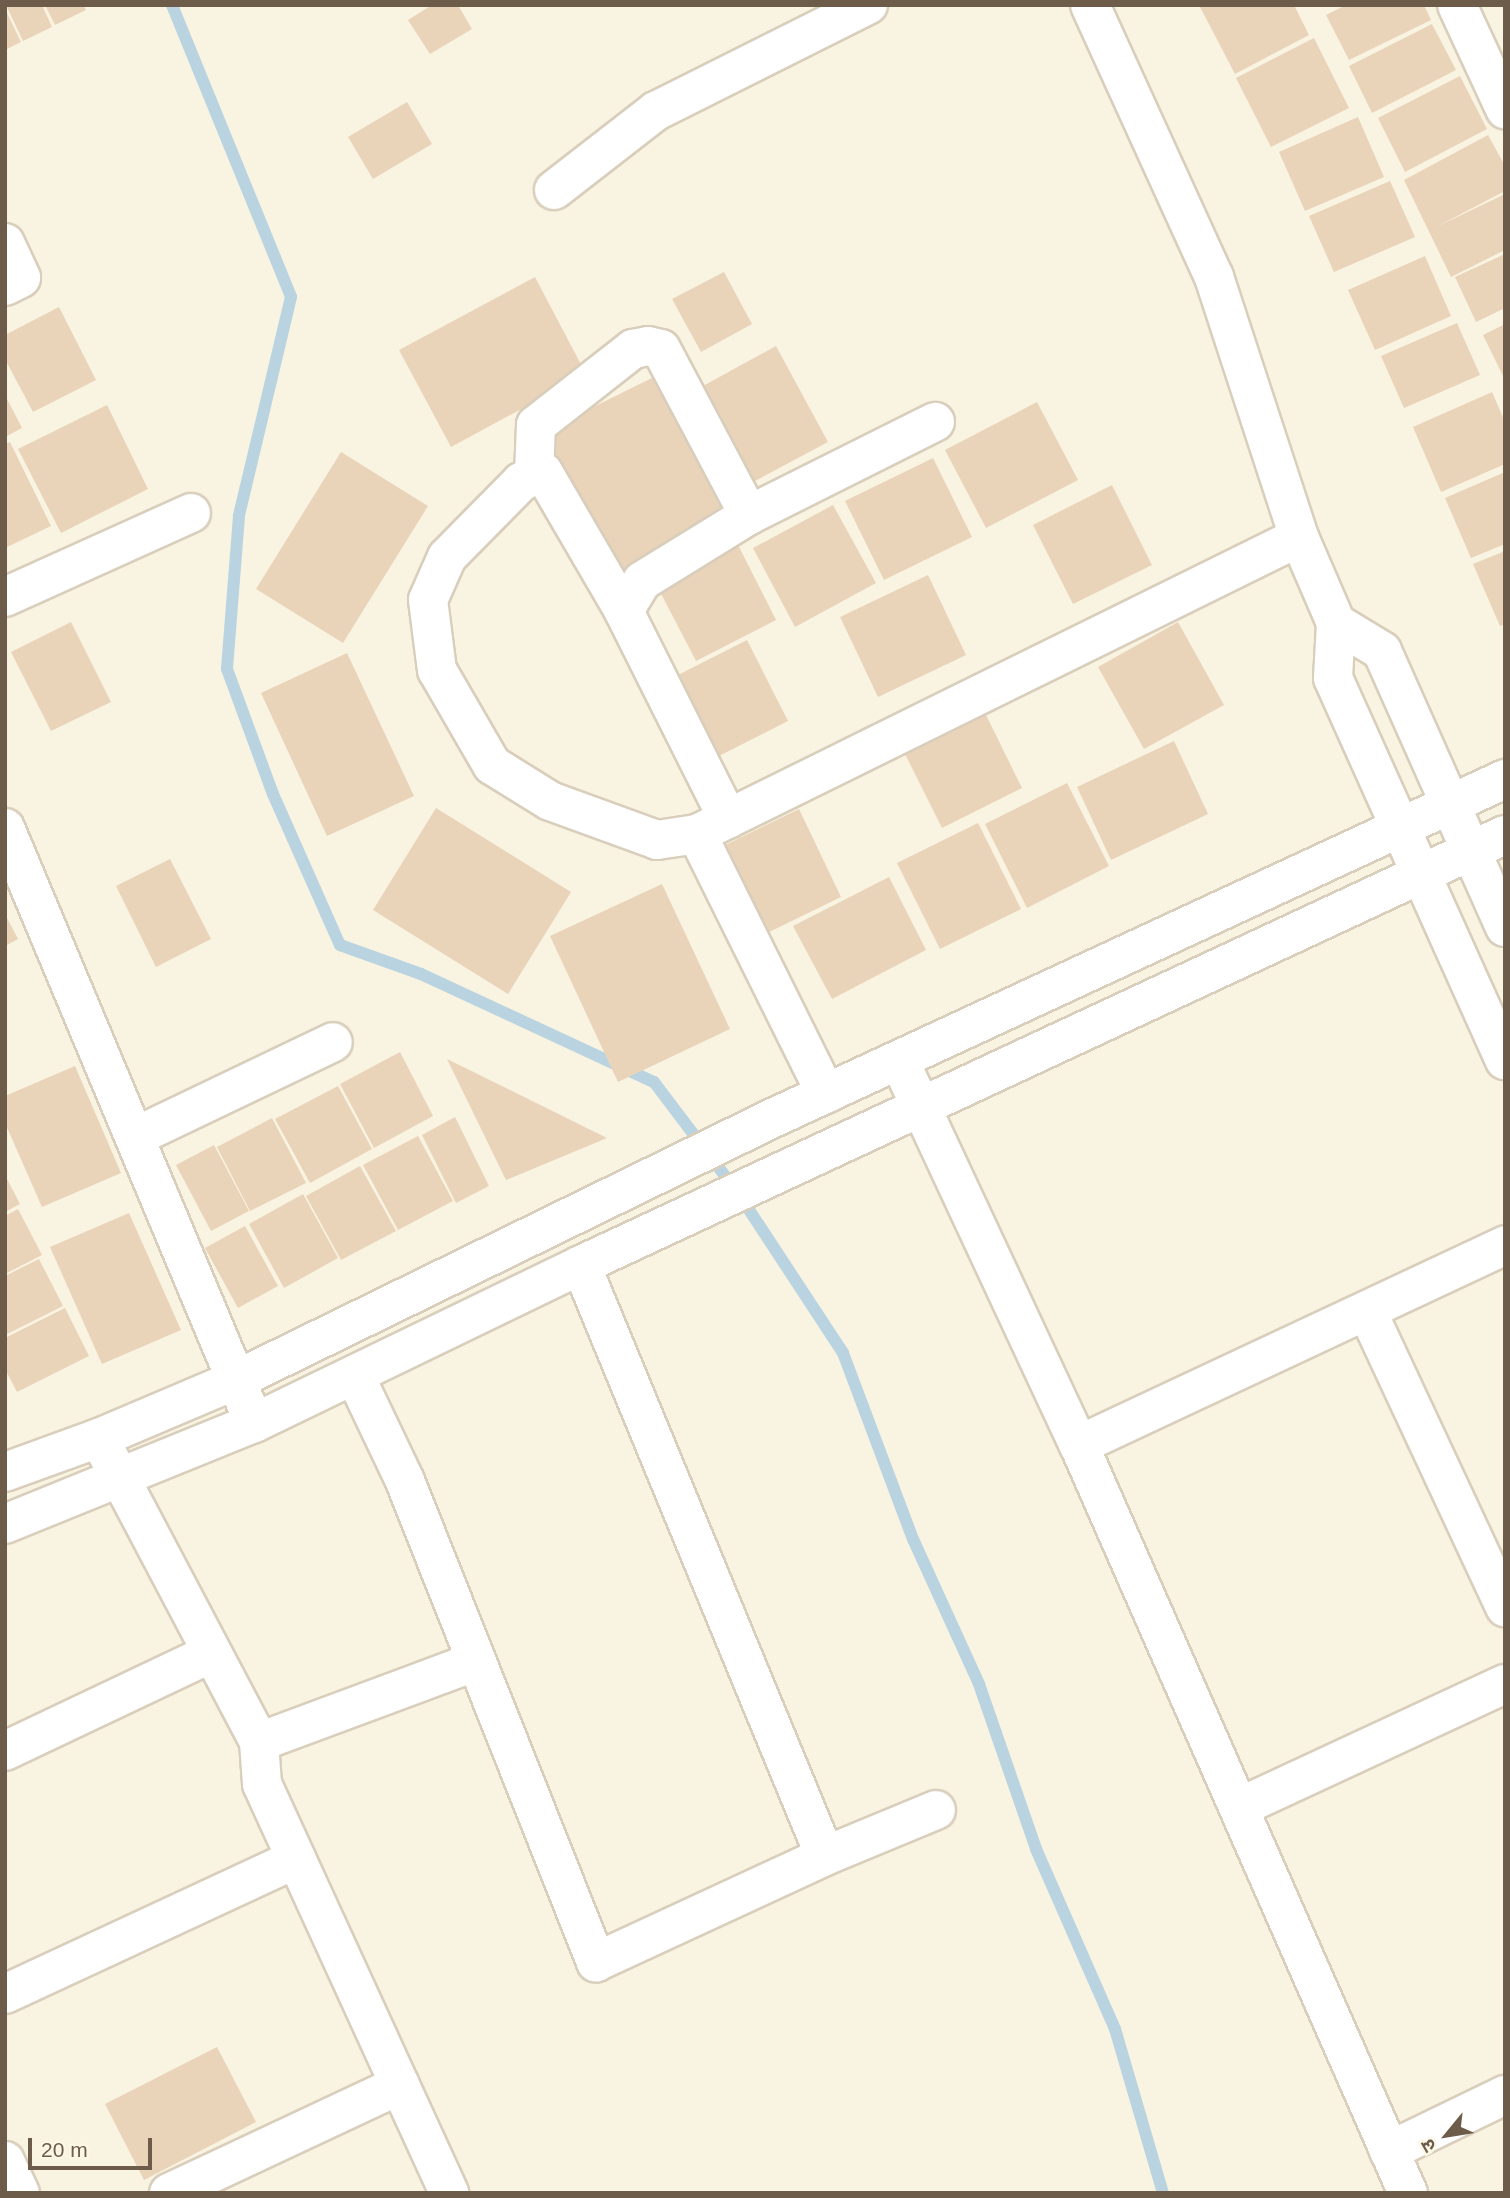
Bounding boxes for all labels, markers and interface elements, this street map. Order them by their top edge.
north arrow [1412,2100,1482,2170]
scale bar [32,2124,156,2168]
text: उ [1417,2136,1440,2156]
text: 20 m [41,2138,88,2161]

